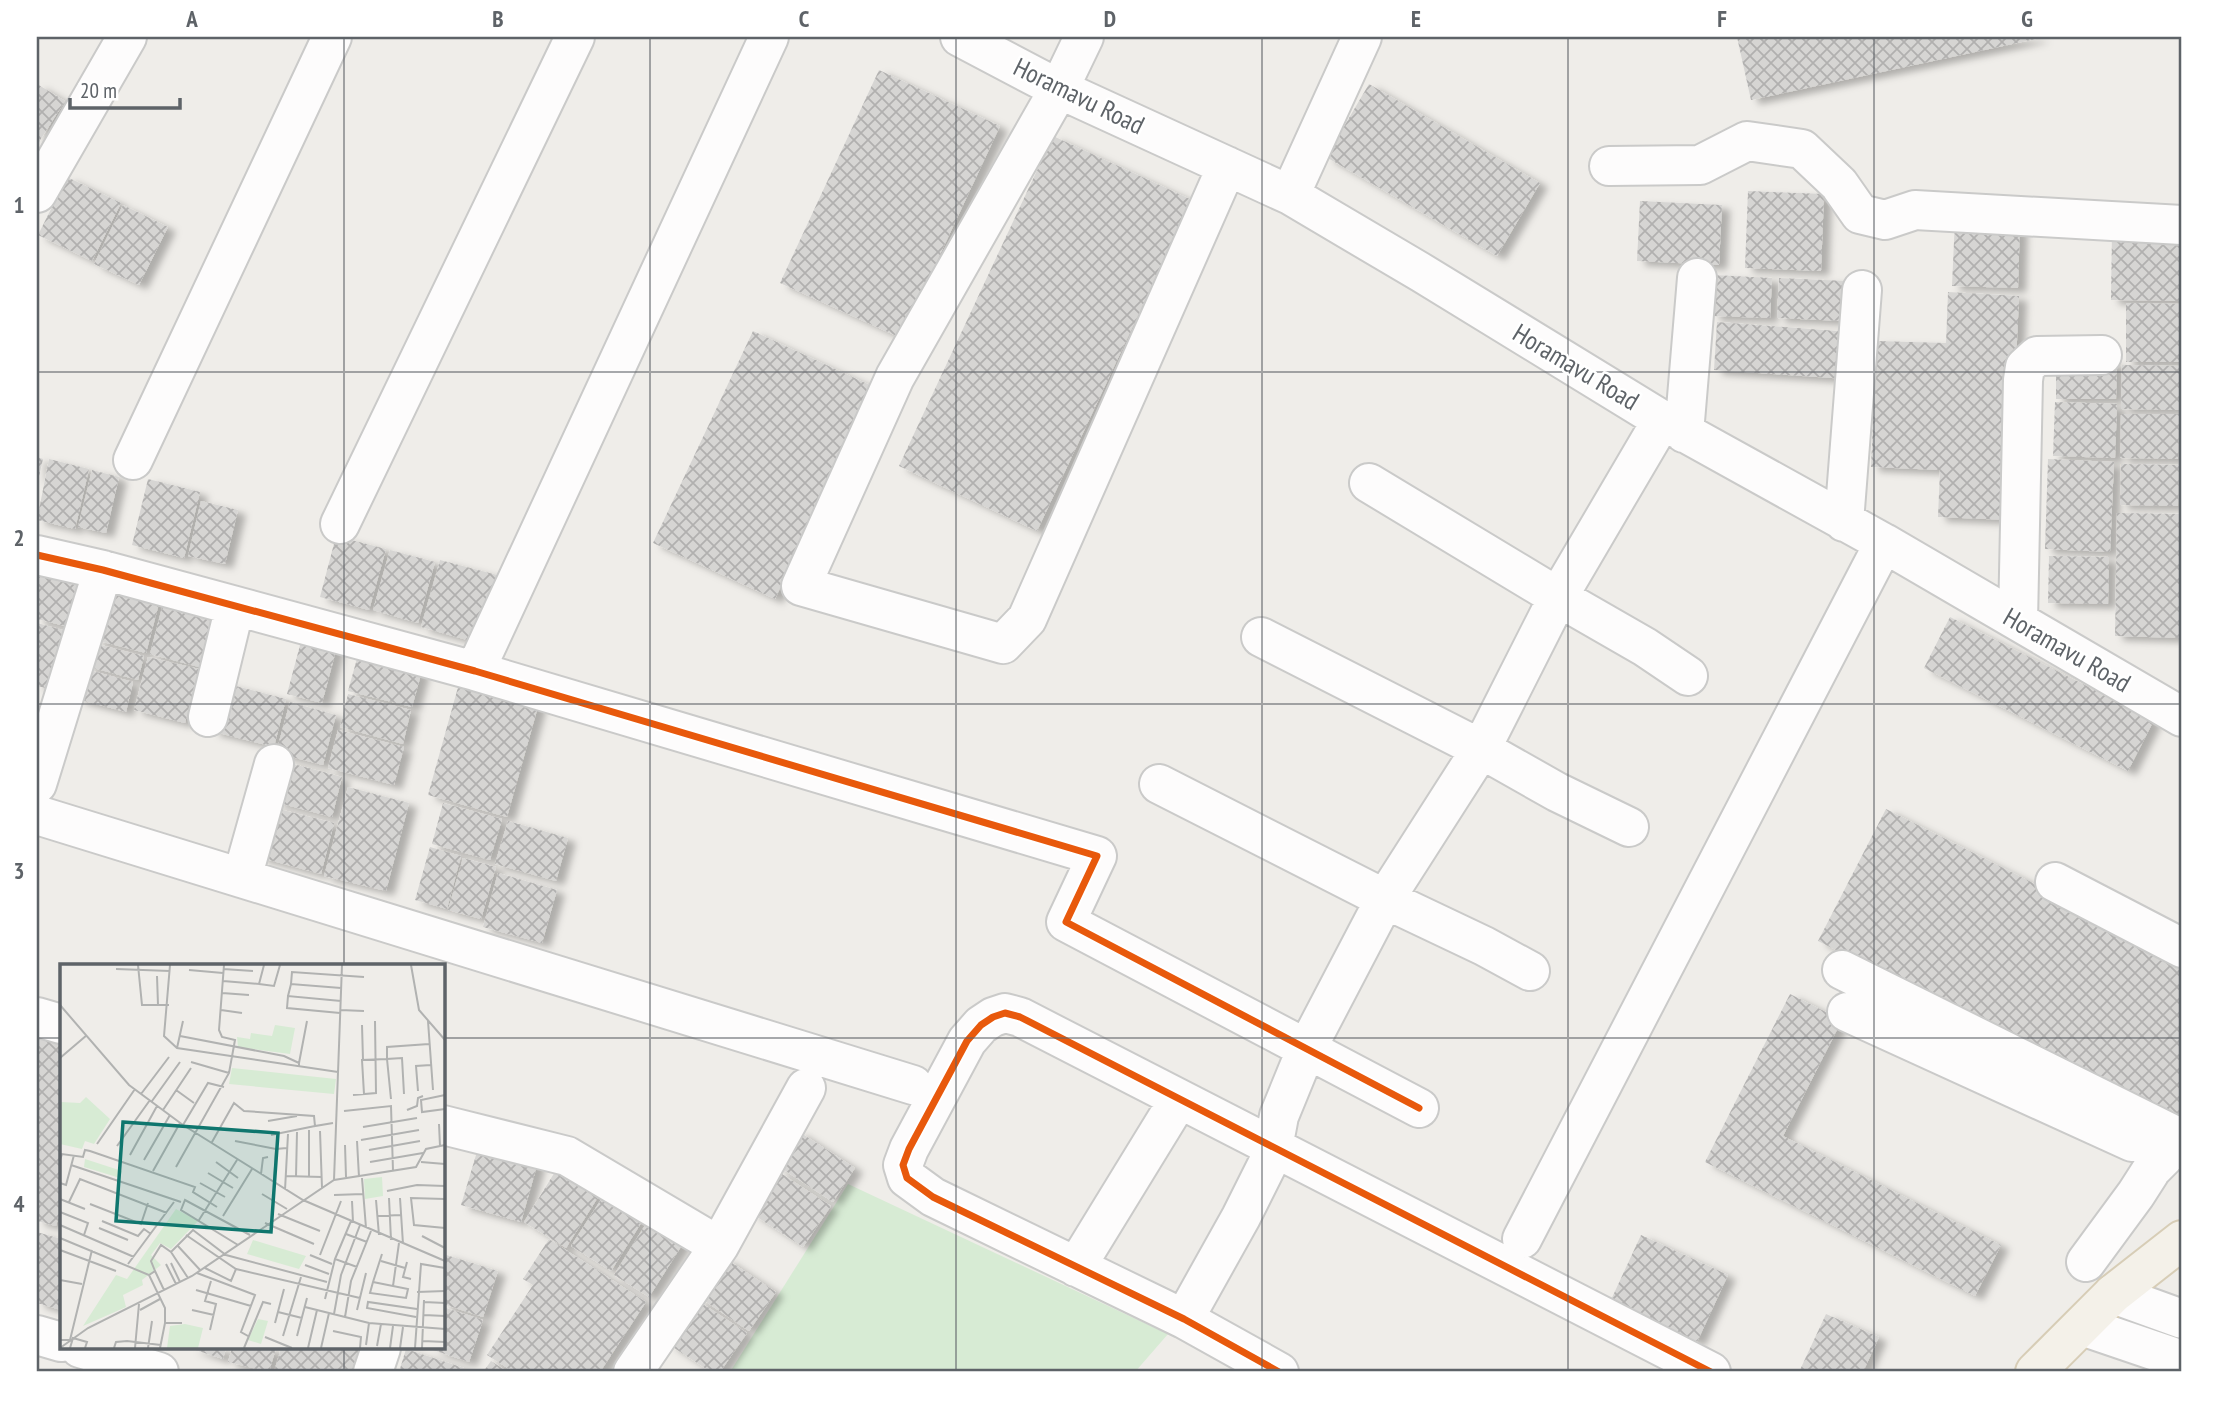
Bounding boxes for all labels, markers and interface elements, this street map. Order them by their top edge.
text: A [185,4,198,33]
text: B [492,4,504,33]
text: C [799,4,810,33]
text: D [1104,4,1116,33]
text: E [1411,4,1421,33]
text: F [1717,4,1727,33]
text: G [2021,4,2033,33]
street label: Horamavu Road [1009,50,1150,141]
scale bar [70,66,180,110]
text: 20 m [80,77,117,104]
text: 1 [14,190,25,219]
street label: Horamavu Road [1507,316,1645,417]
text: 2 [14,523,25,552]
street label: Horamavu Road [1998,600,2137,699]
text: 3 [14,856,25,885]
inset map [60,964,444,1350]
text: 4 [14,1189,25,1218]

